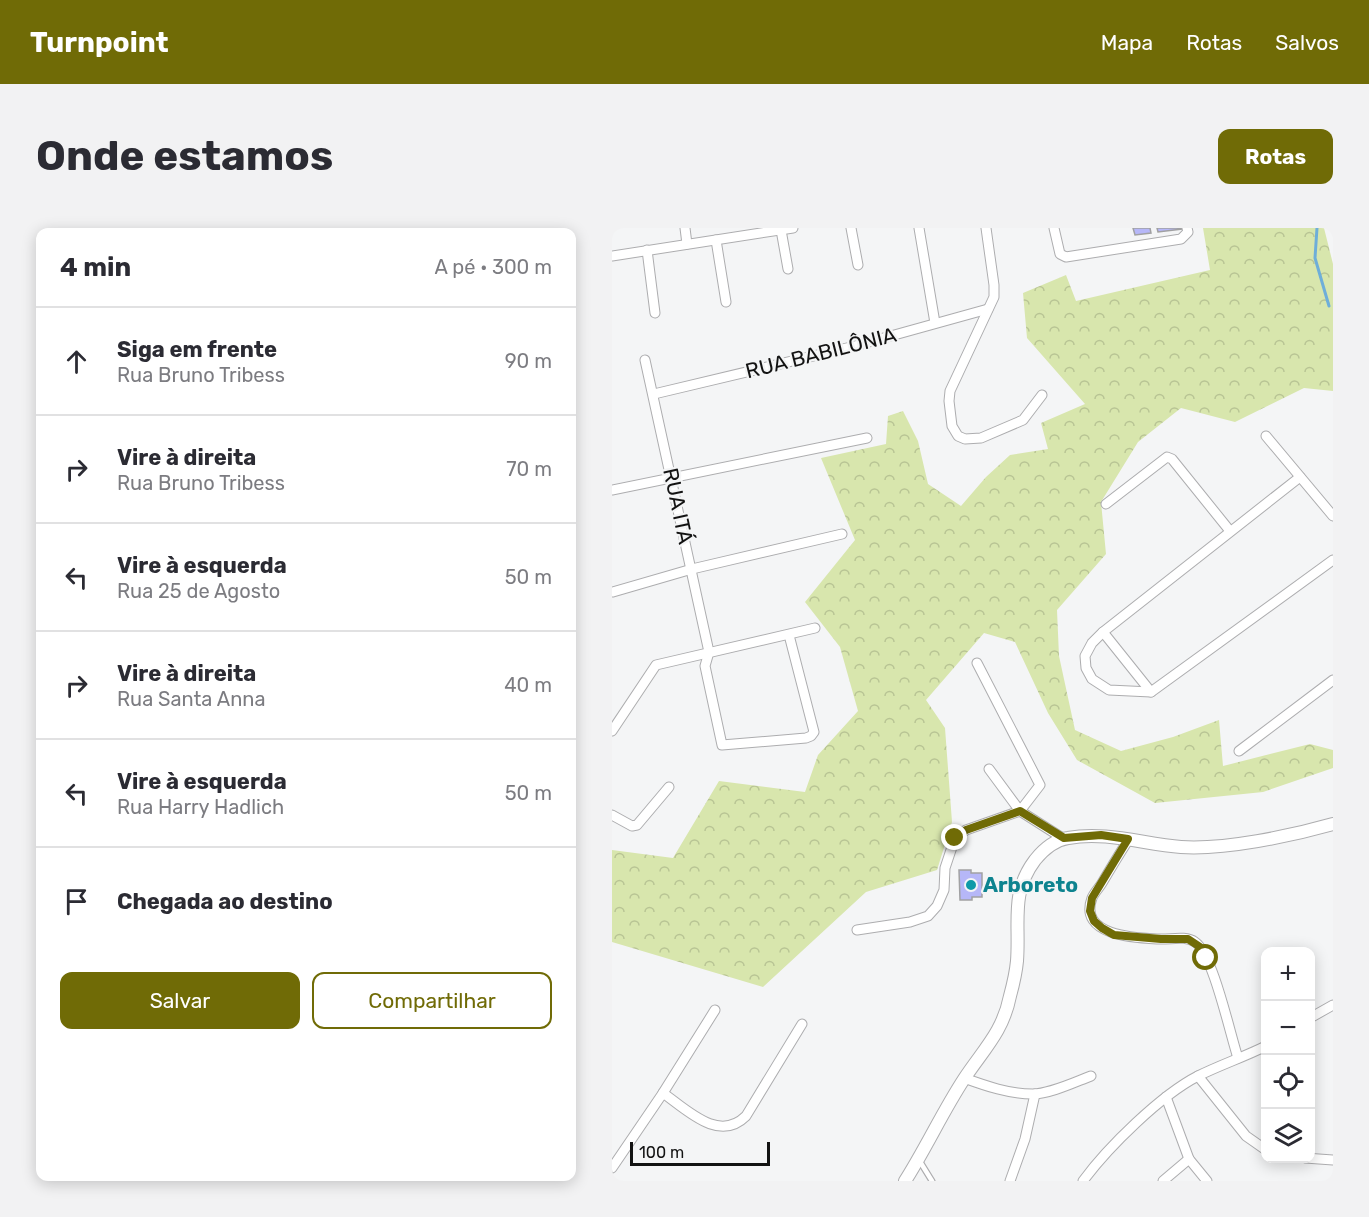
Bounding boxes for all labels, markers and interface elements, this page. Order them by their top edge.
text: Turnpoint [30,26,169,59]
text: Mapa [1101,30,1153,55]
text: Rotas [1186,30,1242,55]
text: Salvos [1275,30,1339,55]
button: Rotas [1218,129,1333,184]
text: Onde estamos [36,131,333,181]
text: 4 min [60,252,131,283]
text: A pé · 300 m [435,255,552,279]
street label: RUA BABILÔNIA [743,322,899,383]
text: Siga em frente [117,336,277,363]
icon: ahead [60,345,93,378]
text: 90 m [505,349,552,373]
text: Rua Bruno Tribess [117,363,285,387]
text: Vire à direita [117,444,256,471]
icon: right [60,453,93,486]
text: 70 m [506,457,552,481]
street label: RUA ITÁ [658,466,699,546]
text: Rua Bruno Tribess [117,471,285,495]
text: Vire à esquerda [117,552,287,579]
icon: left [60,561,93,594]
text: 50 m [505,565,552,589]
text: Rua 25 de Agosto [117,579,280,603]
text: Vire à direita [117,660,256,687]
icon: right [60,669,93,702]
text: 40 m [504,673,552,697]
text: Rua Santa Anna [117,687,265,711]
text: Vire à esquerda [117,768,287,795]
icon: left [60,777,93,810]
text: 50 m [505,781,552,805]
text: Rua Harry Hadlich [117,795,284,819]
route end [941,824,967,850]
place label: Arboreto [983,872,1078,897]
marker: Arboreto [964,878,978,892]
icon: arrive [60,885,93,918]
text: Chegada ao destino [117,888,333,915]
route start [1192,944,1218,970]
map controls [1261,947,1315,1163]
button: + [1261,947,1315,1001]
button: Salvar [60,972,300,1029]
button: Compartilhar [312,972,552,1029]
button: − [1261,1001,1315,1055]
button: locate [1261,1055,1315,1109]
button: layers [1261,1109,1315,1163]
scale bar [630,1139,770,1166]
text: 100 m [639,1143,684,1162]

